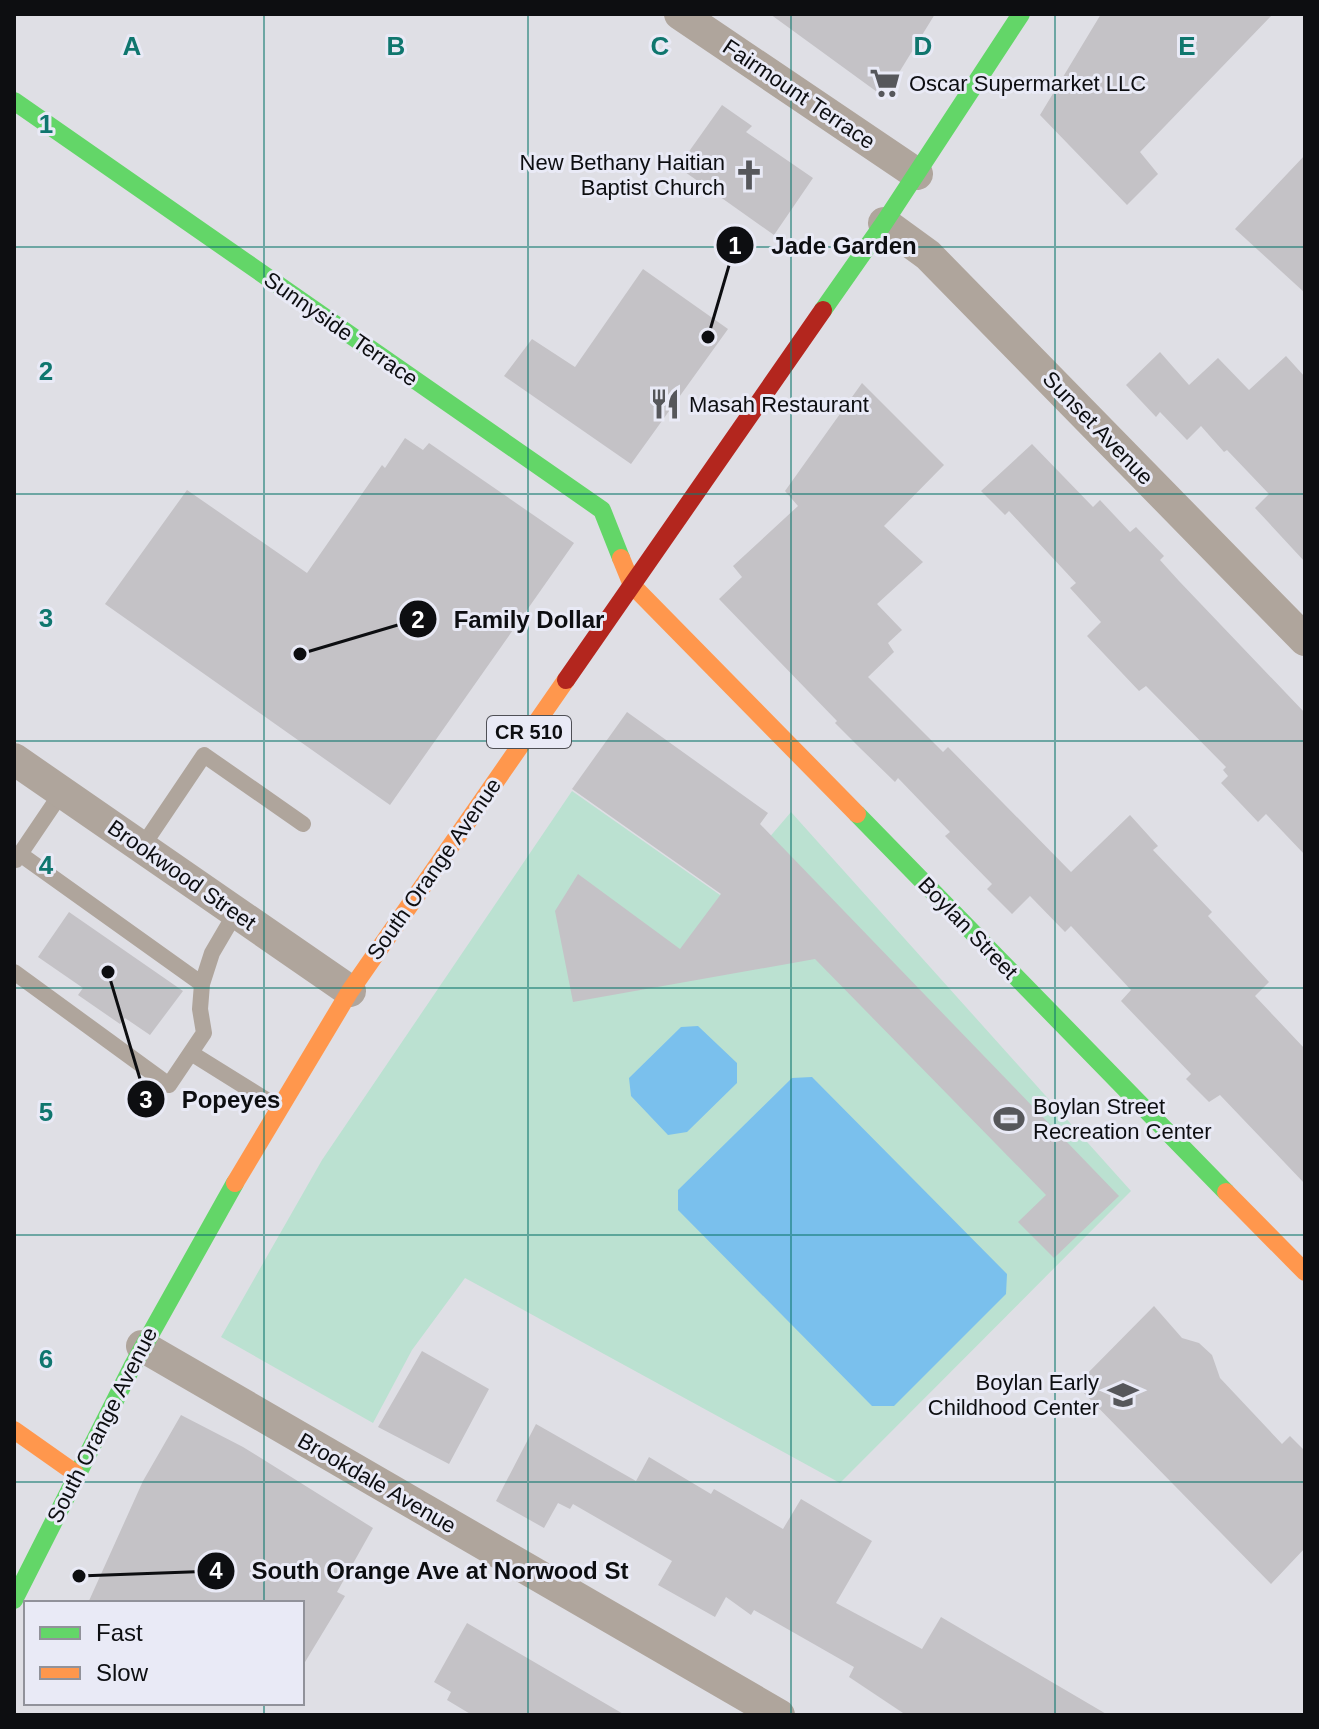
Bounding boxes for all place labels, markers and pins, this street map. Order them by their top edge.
supermarket icon: Oscar Supermarket LLC [868,66,902,100]
place label: Oscar Supermarket LLC [909,71,1146,96]
place label: New Bethany Haitian Baptist Church [520,150,725,200]
church icon: New Bethany Haitian Baptist Church [732,158,766,192]
callout: Jade Garden [715,221,933,269]
restaurant icon: Masah Restaurant [648,387,682,421]
place label: Masah Restaurant [689,392,869,417]
callout: Family Dollar [398,595,621,643]
callout: Popeyes [126,1075,296,1123]
place label: Boylan Street Recreation Center [1033,1094,1212,1144]
sports icon: Boylan Street Recreation Center [992,1102,1026,1136]
place label: Boylan Early Childhood Center [928,1370,1099,1420]
school or university icon: Boylan Early Childhood Center [1106,1378,1140,1412]
callout: South Orange Ave at Norwood St [196,1547,645,1595]

